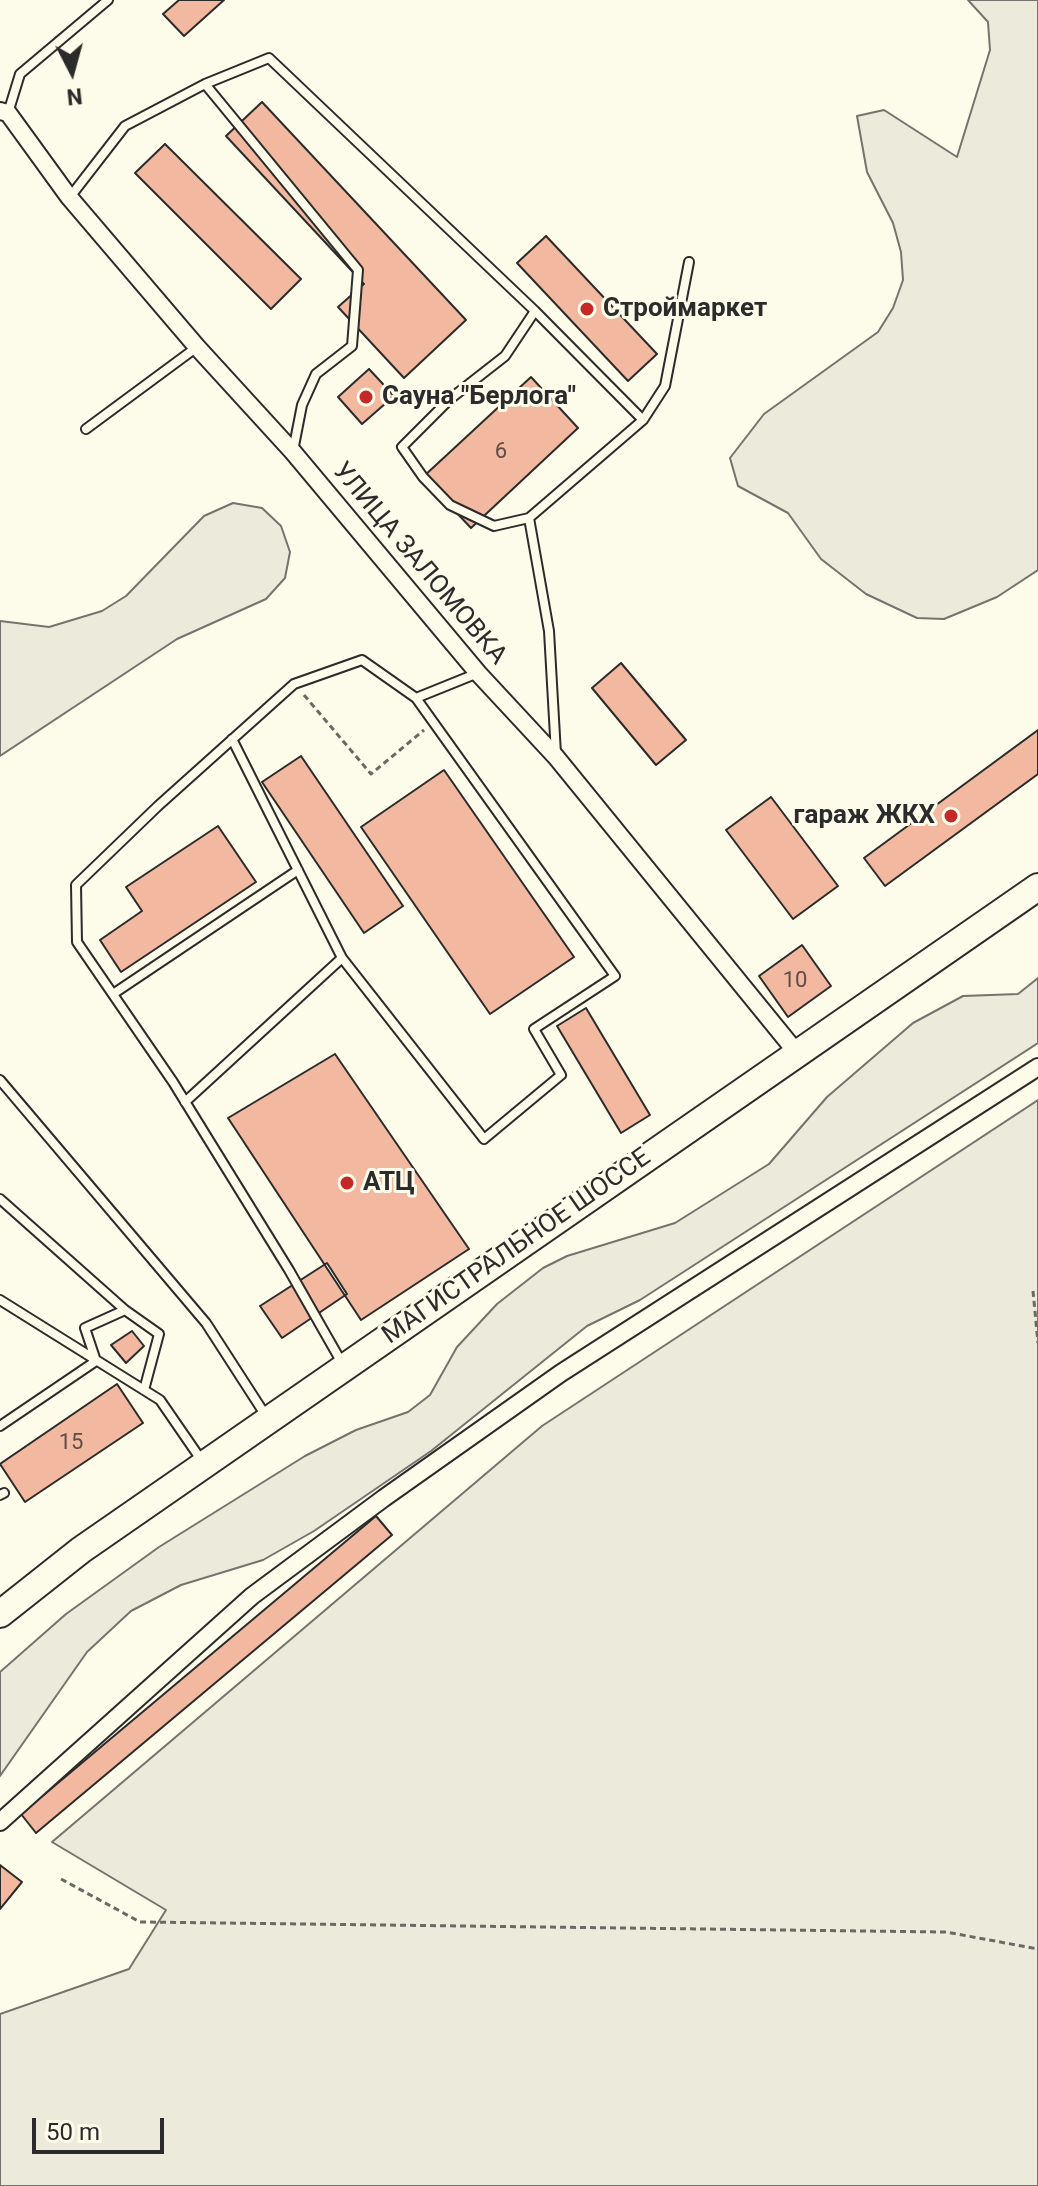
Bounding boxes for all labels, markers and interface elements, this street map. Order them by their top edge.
north arrow [32,32,112,112]
text: N [66,83,84,110]
place label: Строймаркет [603,293,767,325]
marker: Строймаркет [578,300,596,318]
place label: Сауна "Берлога" [382,381,576,413]
marker: Сауна "Берлога" [357,388,375,406]
house number: 6 [495,439,507,465]
street label: УЛИЦА ЗАЛОМОВКА [325,456,513,672]
place label: гараж ЖКХ [794,800,935,832]
marker: гараж ЖКХ [942,807,960,825]
house number: 10 [783,968,807,994]
street label: МАГИСТРАЛЬНОЕ ШОССЕ [377,1142,657,1352]
place label: АТЦ [363,1167,415,1199]
marker: АТЦ [338,1174,356,1192]
house number: 15 [59,1430,83,1456]
scale bar [36,2102,168,2152]
text: 50 m [46,2118,100,2146]

